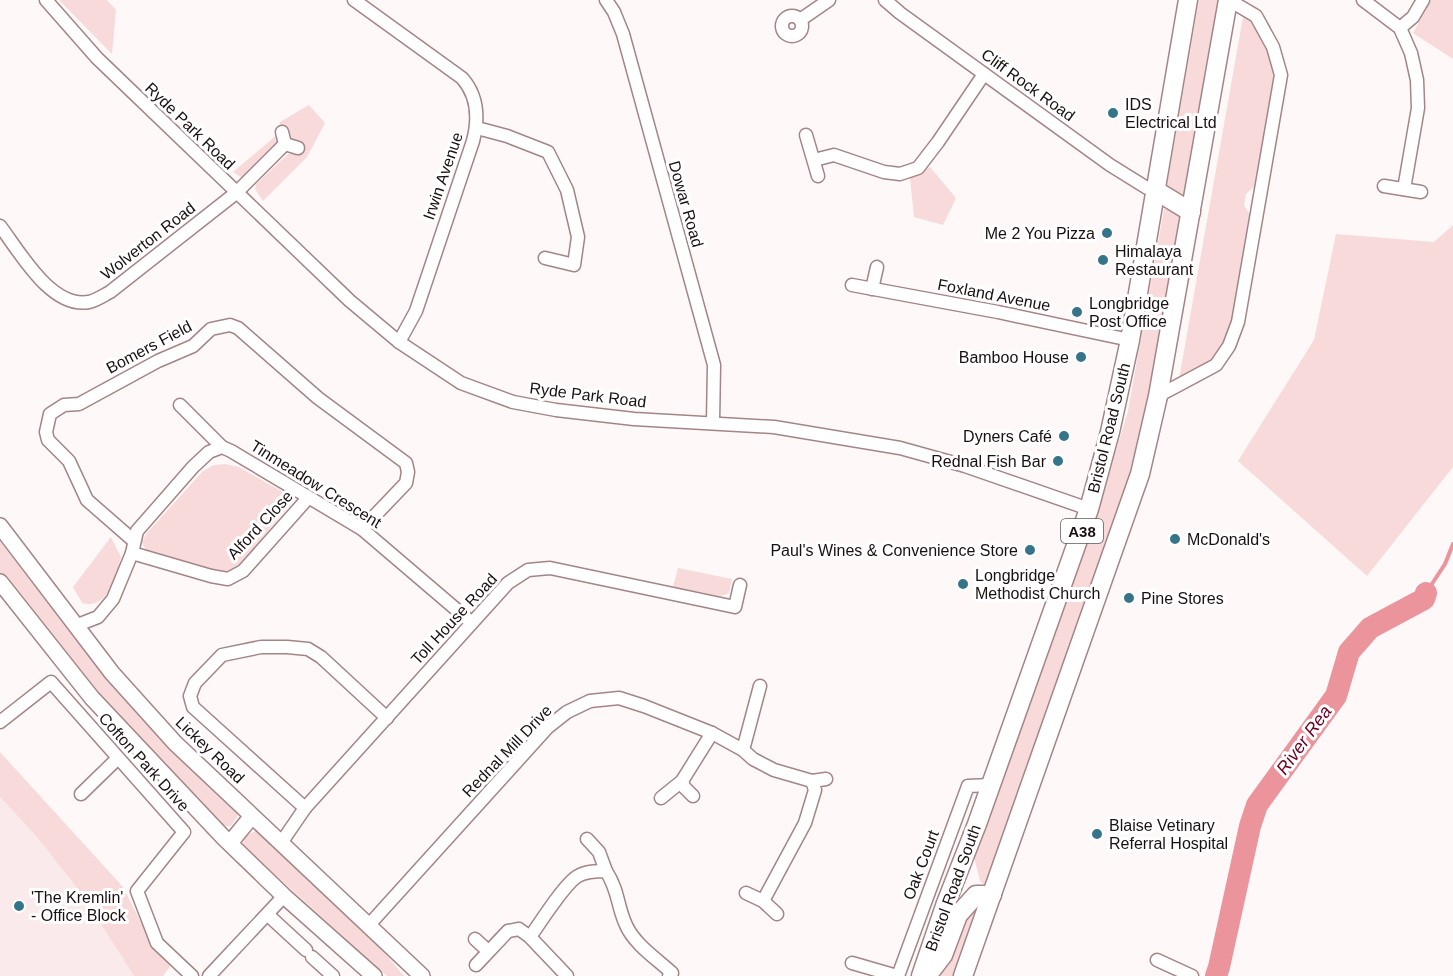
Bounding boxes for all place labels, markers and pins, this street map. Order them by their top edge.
place label: IDS Electrical Ltd [1125,96,1217,131]
marker: IDS Electrical Ltd [1106,106,1120,120]
place label: Me 2 You Pizza [985,225,1095,242]
marker: Me 2 You Pizza [1100,226,1114,240]
place label: Himalaya Restaurant [1115,243,1194,278]
marker: Himalaya Restaurant [1096,253,1110,267]
place label: Longbridge Post Office [1089,295,1169,330]
marker: Longbridge Post Office [1070,305,1084,319]
place label: Bamboo House [959,349,1069,366]
marker: Bamboo House [1074,350,1088,364]
place label: Dyners Café [963,428,1052,445]
marker: Dyners Café [1057,429,1071,443]
place label: Rednal Fish Bar [931,453,1047,470]
marker: Rednal Fish Bar [1051,454,1065,468]
place label: McDonald's [1187,531,1270,548]
marker: McDonald's [1168,532,1182,546]
place label: Paul's Wines & Convenience Store [770,542,1018,559]
marker: Paul's Wines & Convenience Store [1023,543,1037,557]
place label: Longbridge Methodist Church [975,567,1100,602]
marker: Longbridge Methodist Church [956,577,970,591]
place label: Pine Stores [1141,590,1224,607]
marker: Pine Stores [1122,591,1136,605]
place label: Blaise Vetinary Referral Hospital [1109,817,1228,852]
marker: Blaise Vetinary Referral Hospital [1090,827,1104,841]
place label: 'The Kremlin' - Office Block [31,889,127,924]
marker: 'The Kremlin' - Office Block [12,899,26,913]

